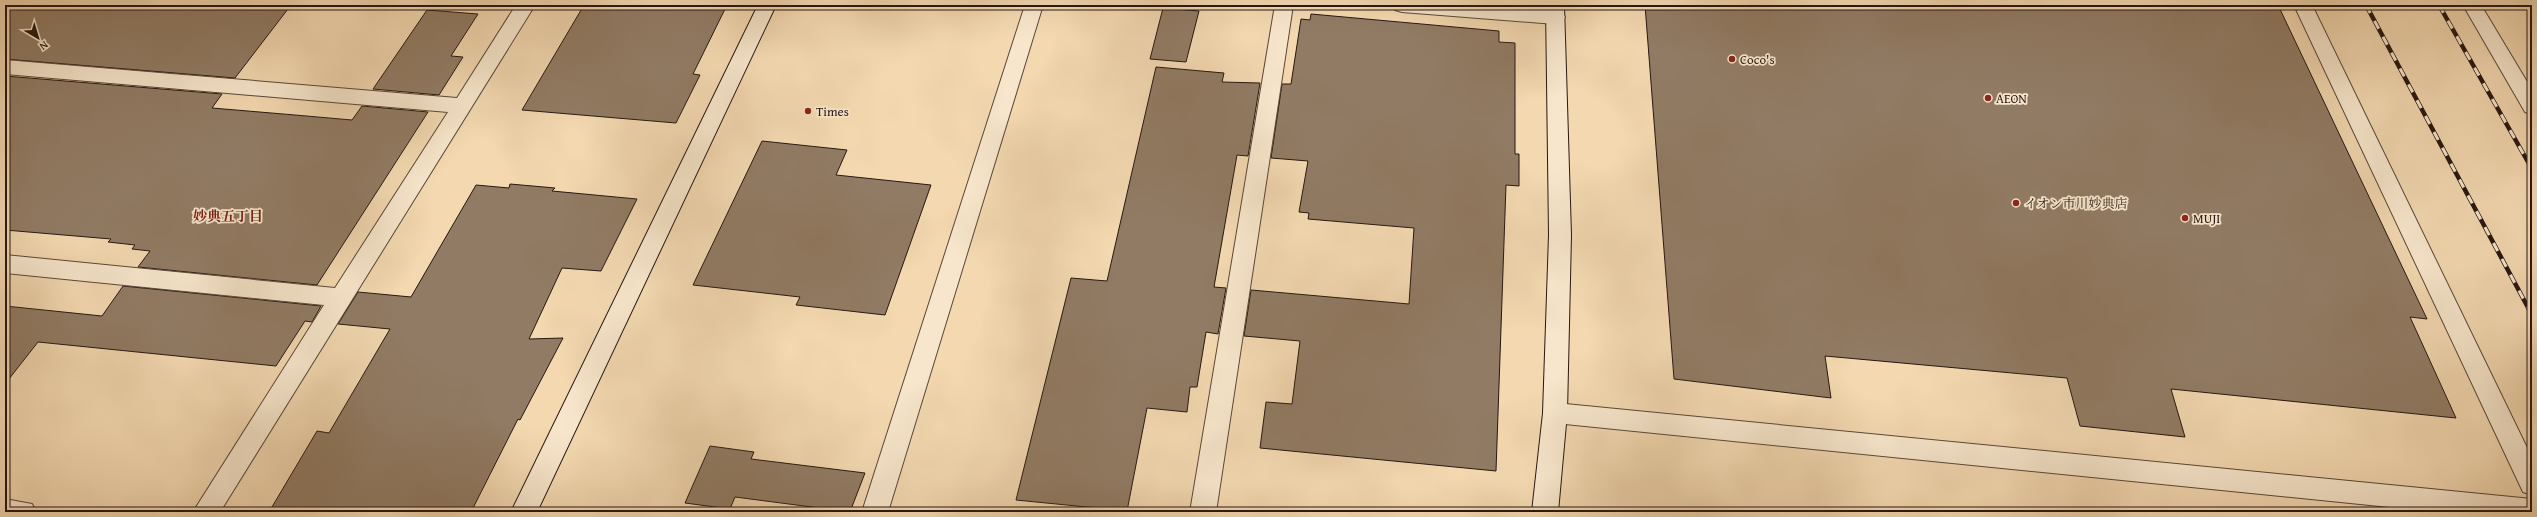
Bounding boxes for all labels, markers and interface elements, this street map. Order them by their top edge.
north arrow [18,18,58,58]
text: N [36,37,52,55]
place label: Coco's [1740,50,1775,69]
marker: Coco's [1727,54,1737,64]
place label: AEON [1996,89,2027,108]
marker: AEON [1983,93,1993,103]
place label: Times [816,102,849,121]
marker: Times [803,106,813,116]
place label: イオン市川妙典店 [2024,194,2128,213]
marker: イオン市川妙典店 [2011,198,2021,208]
district label: 妙典五丁目 [193,206,263,226]
place label: MUJI [2193,209,2220,228]
marker: MUJI [2180,213,2190,223]

